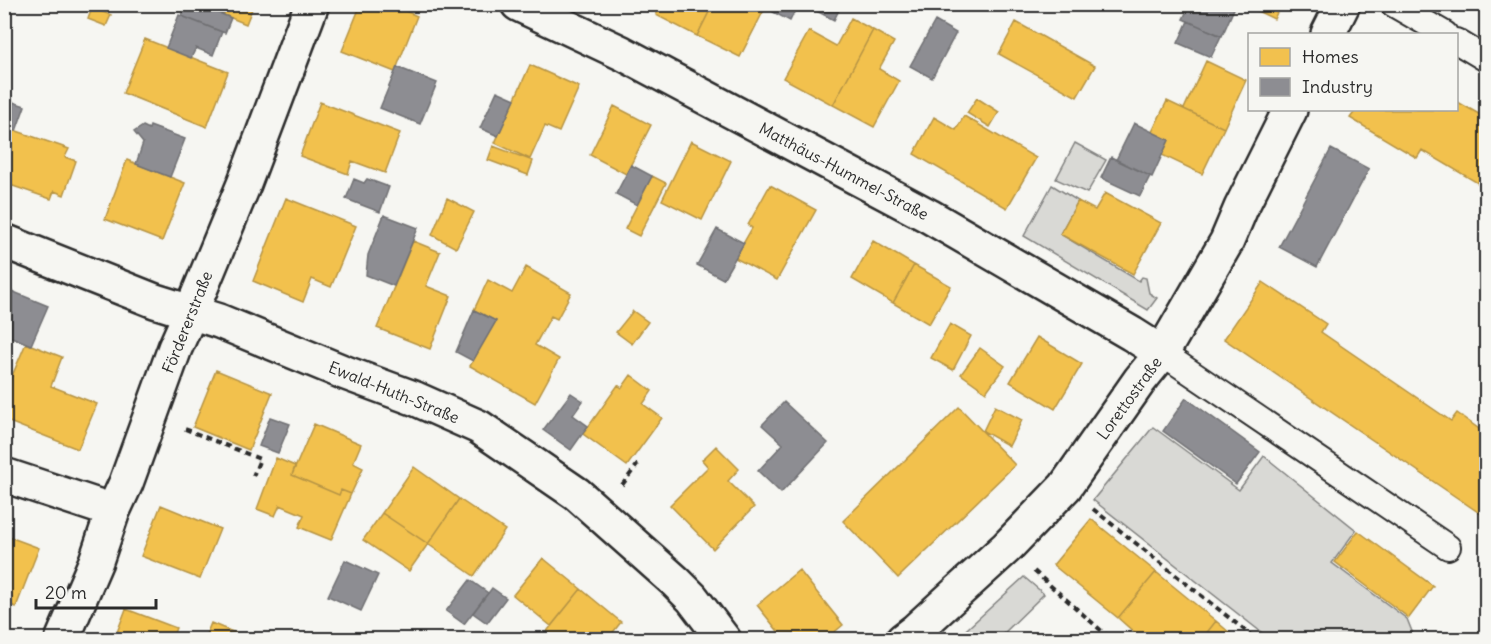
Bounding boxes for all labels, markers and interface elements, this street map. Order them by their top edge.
legend [1248,33,1458,111]
text: Homes [1302,45,1359,68]
text: Industry [1302,75,1373,98]
street label: Matthäus-Hummel-Straße [756,118,932,224]
street label: Fördererstraße [157,268,217,376]
street label: Lorettostraße [1092,353,1166,443]
street label: Ewald-Huth-Straße [326,357,462,427]
scale bar [36,572,156,610]
text: 20 m [45,581,87,604]

